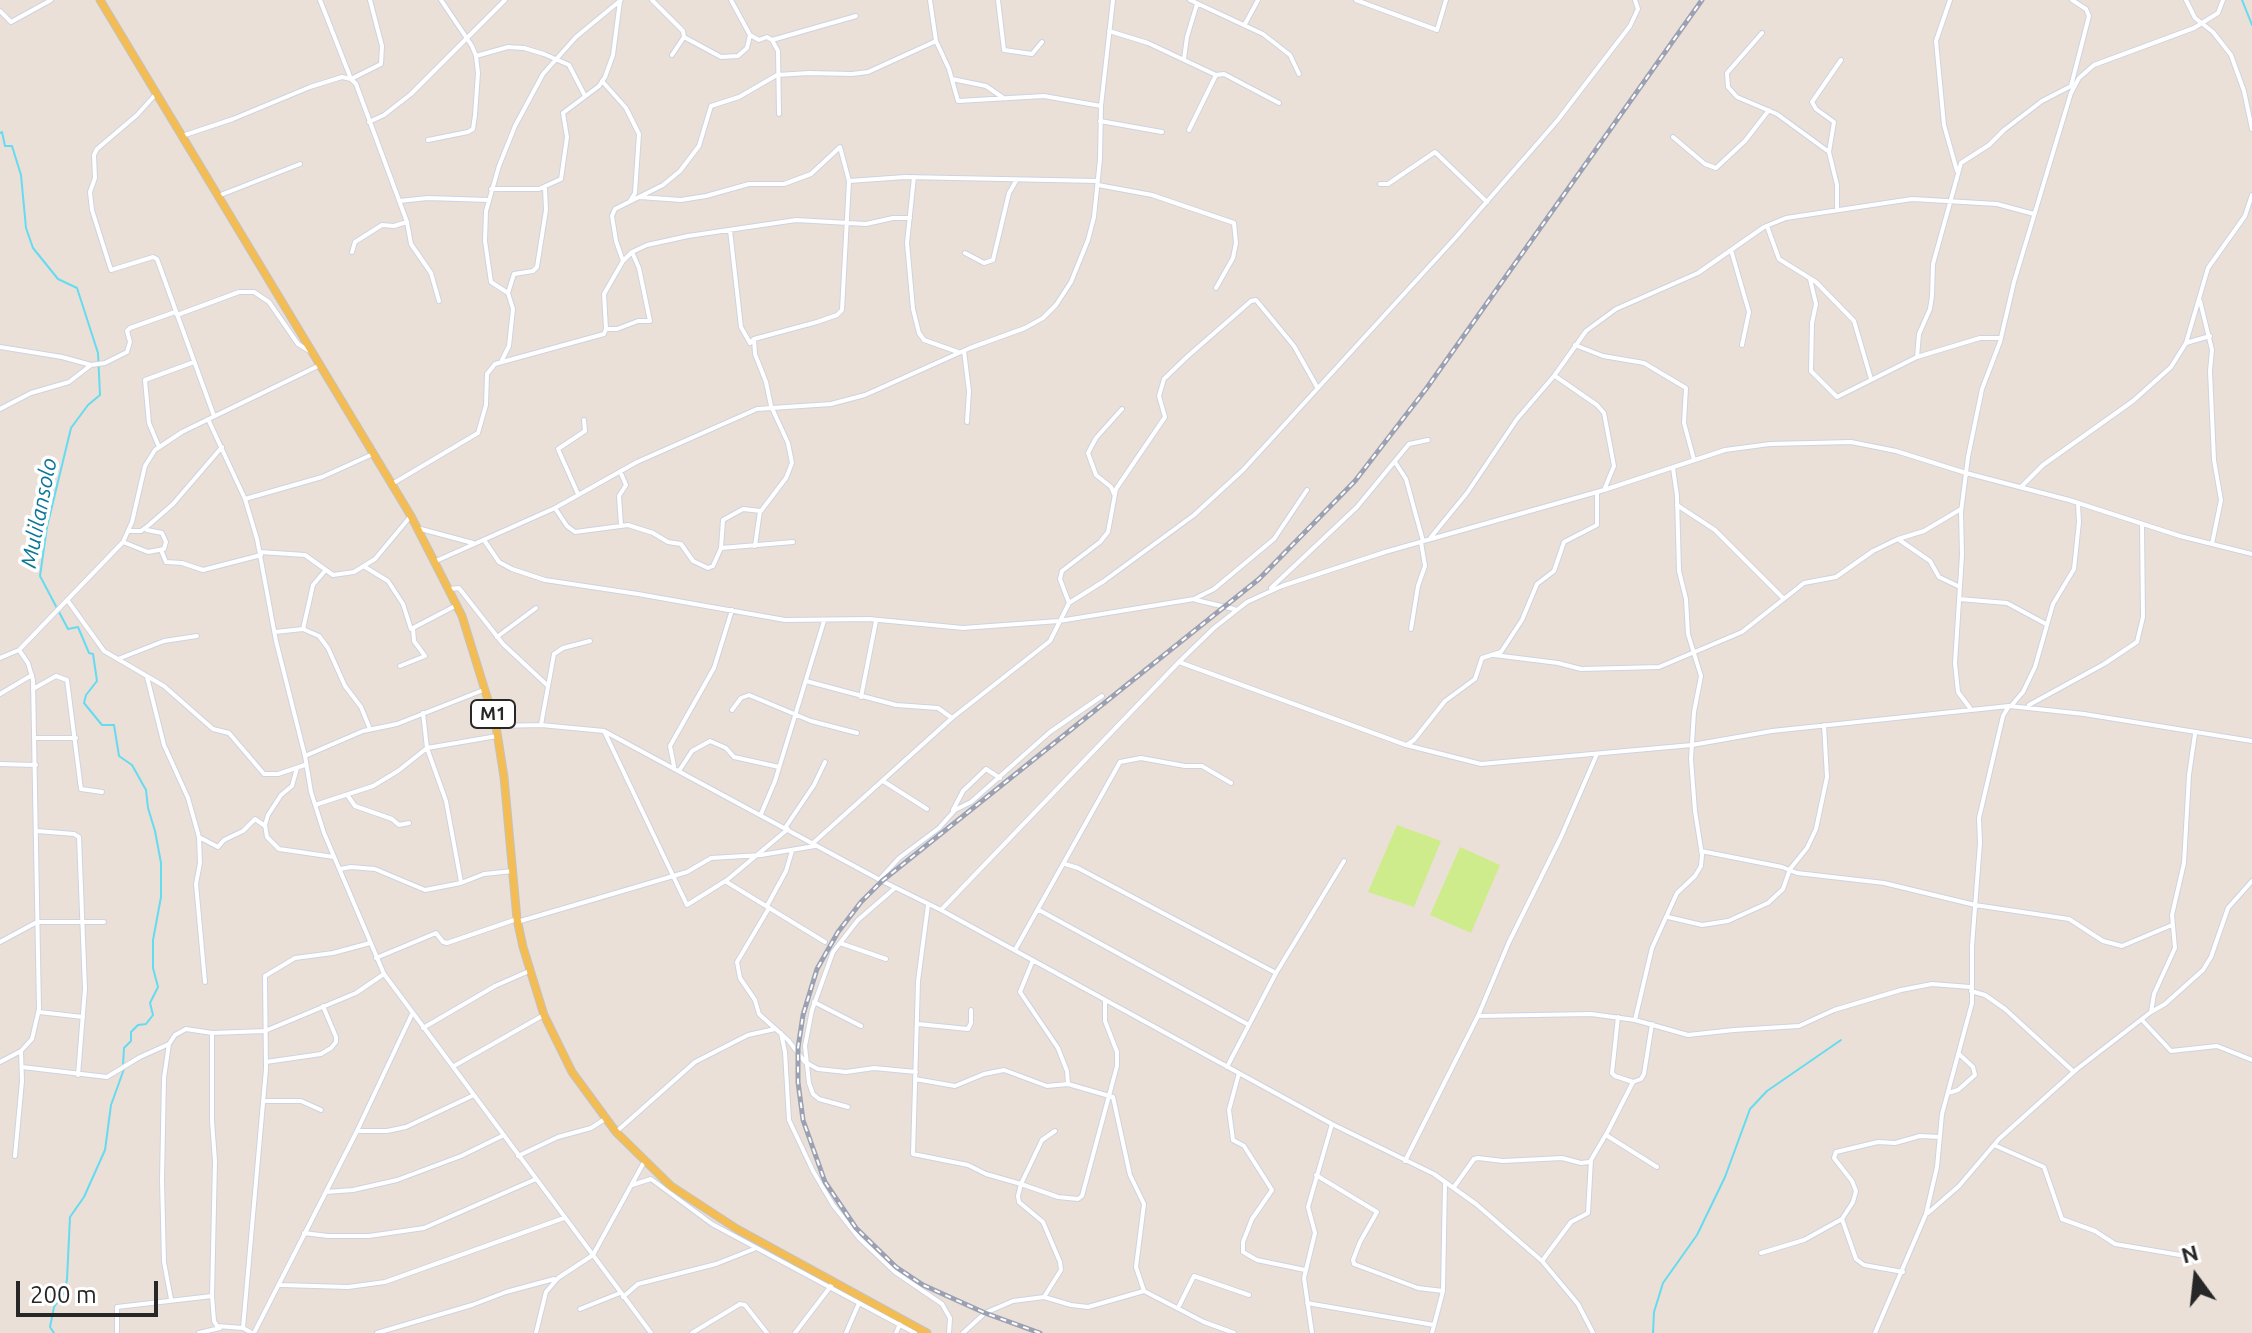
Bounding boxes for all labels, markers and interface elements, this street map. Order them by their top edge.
water label: Mulilansolo [15,456,63,570]
road number: M1 [471,700,515,728]
north arrow [2156,1237,2236,1317]
text: N [2178,1239,2201,1268]
scale bar [20,1265,162,1315]
text: 200 m [30,1281,97,1308]

